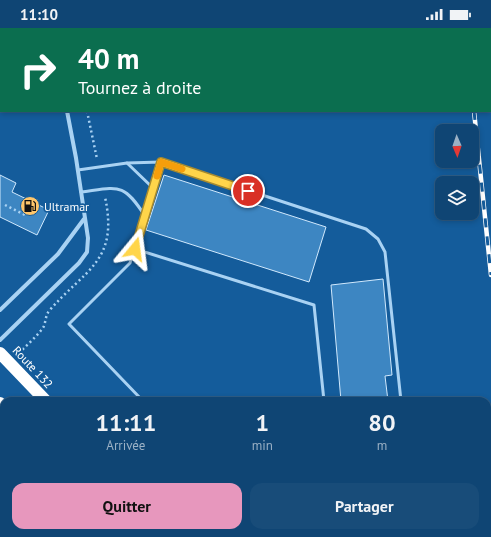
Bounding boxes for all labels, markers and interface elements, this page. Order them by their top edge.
text: 11:10 [20,5,58,24]
text: 40 m [78,40,139,77]
icon: right [12,44,64,96]
text: Tournez à droite [78,76,201,99]
north arrow [435,124,479,168]
map controls [435,124,479,220]
pin [231,174,265,208]
button: layers [435,176,479,220]
icon: arrive [237,180,259,202]
fuel station icon: Ultramar [19,195,41,217]
place label: Ultramar [44,199,89,214]
position arrow [114,228,156,270]
street label: Route 132 [10,343,56,391]
text: 11:11 [95,407,156,438]
text: 1 [256,407,269,438]
text: 80 [368,407,396,438]
text: Arrivée [106,437,145,454]
text: min [252,437,273,454]
text: m [377,437,387,454]
button: Quitter [12,483,242,529]
button: Partager [250,483,479,529]

